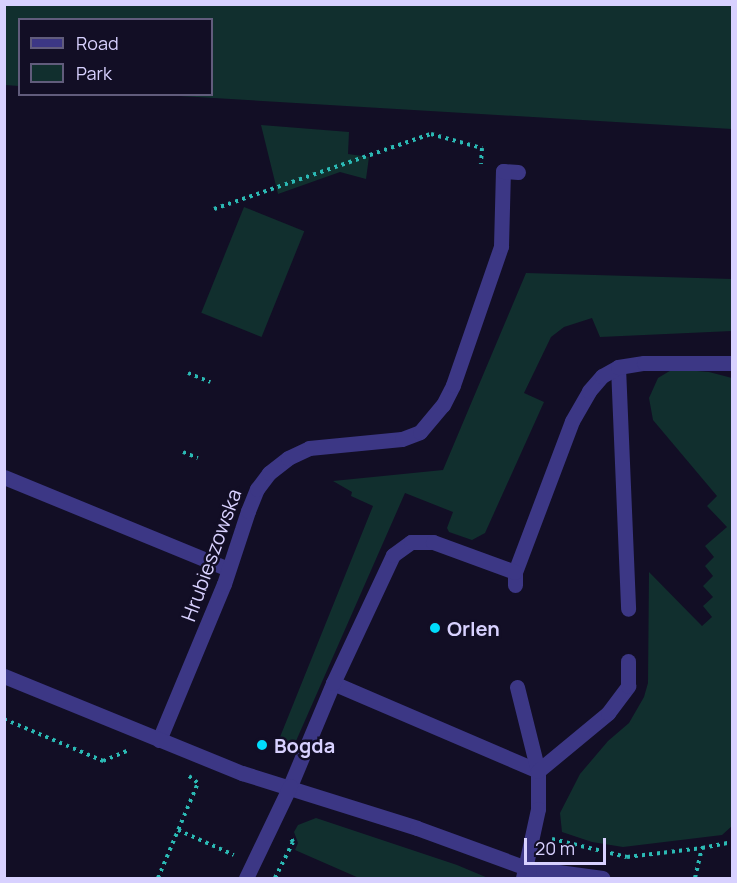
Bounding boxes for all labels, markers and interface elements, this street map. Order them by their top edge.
legend [18,18,213,96]
text: Road [76,31,119,55]
text: Park [76,61,112,85]
street label: Hrubieszowska [176,486,246,624]
place label: Orlen [447,616,500,640]
marker: Orlen [428,621,442,635]
place label: Bogda [274,733,335,757]
marker: Bogda [255,738,269,752]
scale bar [527,826,610,864]
text: 20 m [535,836,575,860]

